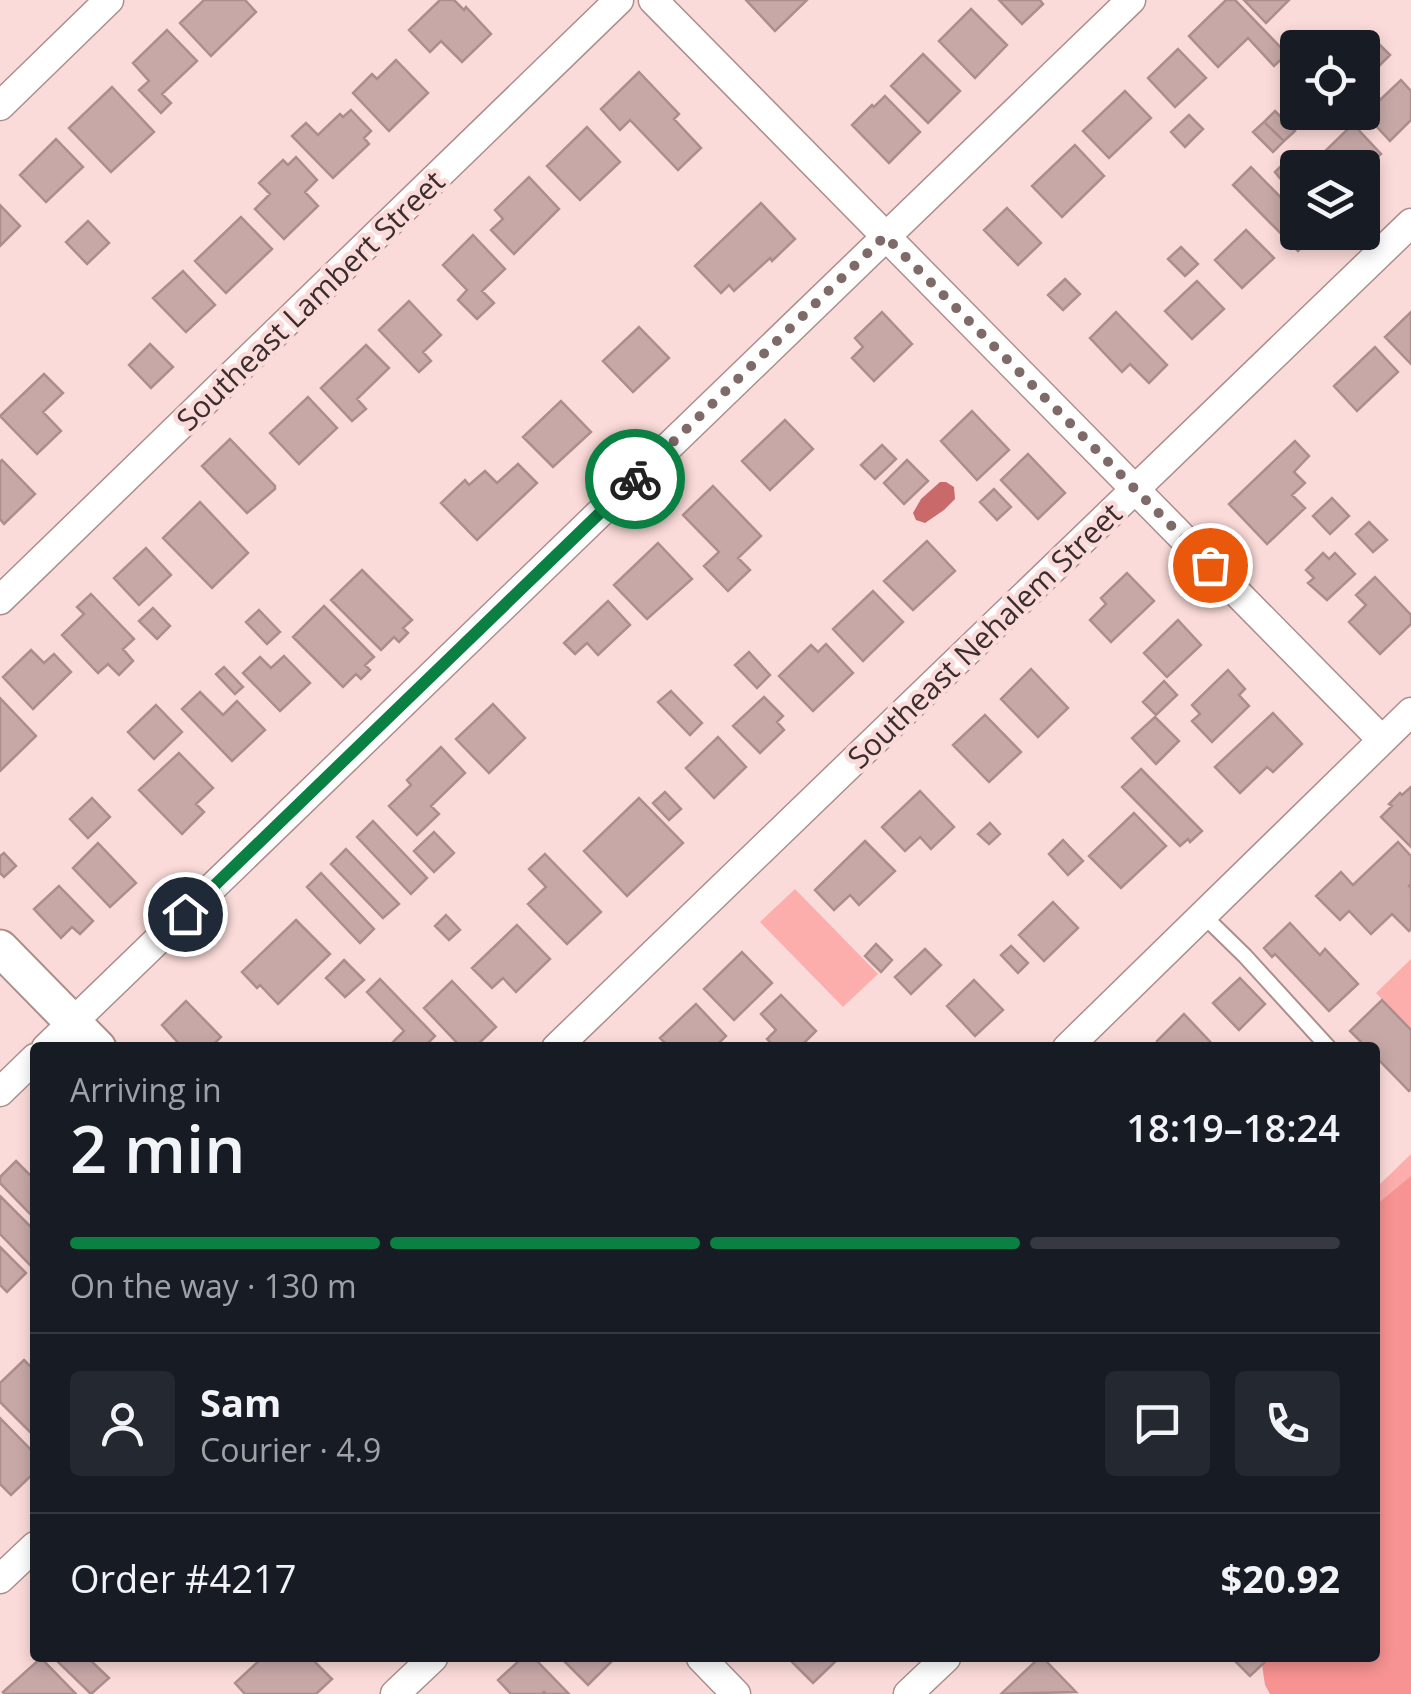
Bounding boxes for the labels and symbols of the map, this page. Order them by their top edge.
street label: Southeast Lambert Street [167,161,453,439]
courier [585,429,685,529]
street label: Southeast Nehalem Street [838,493,1130,777]
pin [1168,523,1253,608]
pin [143,872,228,957]

